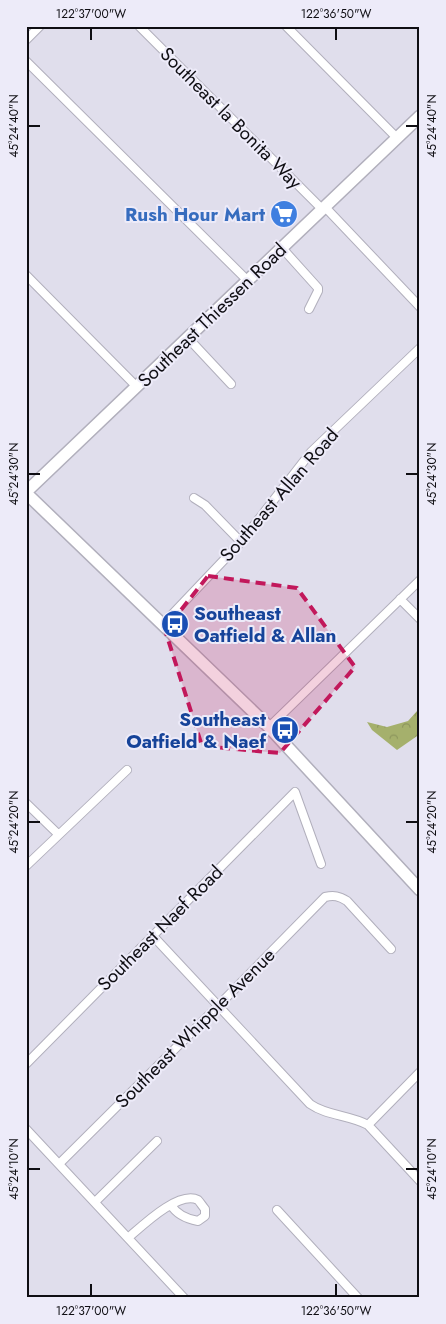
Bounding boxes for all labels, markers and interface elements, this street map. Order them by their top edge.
text: 122°37'00"W [56,5,126,23]
text: 122°36'50"W [301,5,371,23]
street label: Southeast la Bonita Way [154,41,309,196]
text: 45°24'40"N [5,94,23,158]
text: 45°24'40"N [423,94,441,158]
supermarket icon: Rush Hour Mart [269,199,299,229]
place label: Rush Hour Mart [125,201,265,228]
street label: Southeast Thiessen Road [132,237,292,393]
street label: Southeast Allan Road [213,422,345,568]
text: 45°24'30"N [5,443,23,505]
text: 45°24'30"N [423,443,441,505]
place label: Southeast Oatfield & Allan [194,600,336,649]
bus stop icon: Southeast Oatfield & Allan [160,609,190,639]
place label: Southeast Oatfield & Naef [126,706,267,755]
bus stop icon: Southeast Oatfield & Naef [270,715,300,745]
text: 45°24'20"N [5,790,23,854]
text: 45°24'20"N [423,790,441,854]
street label: Southeast Naef Road [91,859,229,997]
street label: Southeast Whipple Avenue [109,942,281,1114]
text: 45°24'10"N [5,1138,23,1200]
text: 45°24'10"N [423,1138,441,1200]
text: 122°37'00"W [56,1302,126,1320]
text: 122°36'50"W [301,1302,371,1320]

